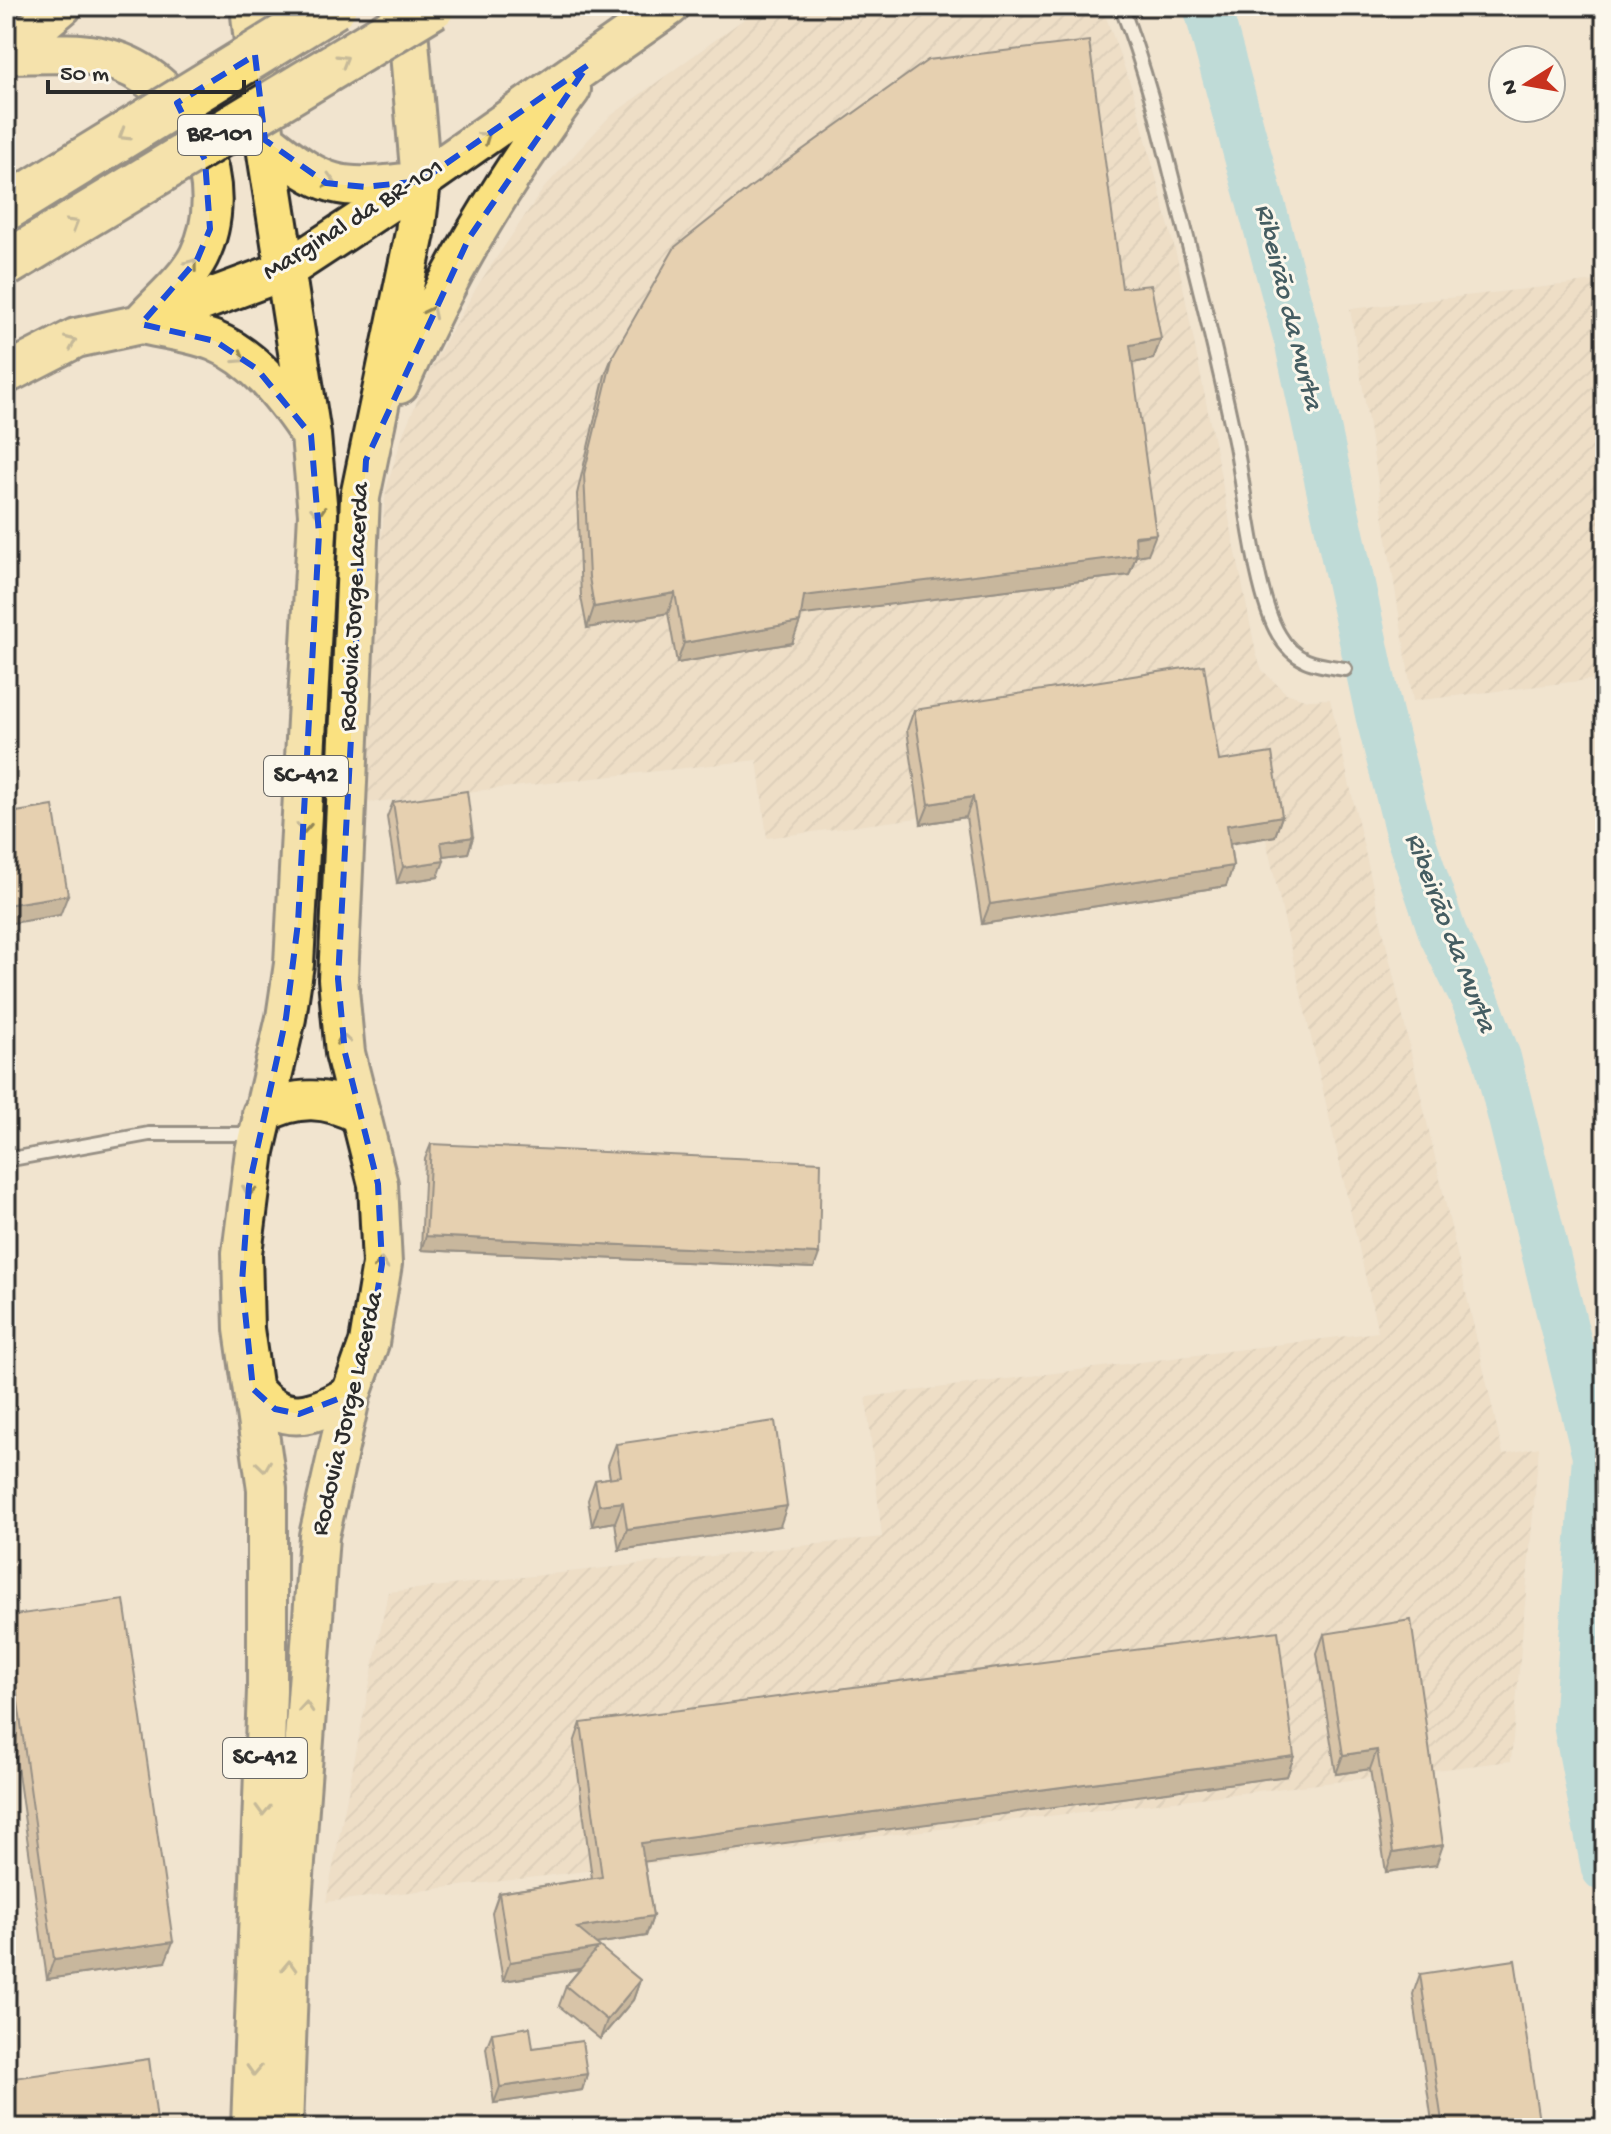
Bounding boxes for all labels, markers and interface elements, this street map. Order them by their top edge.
scale bar [48,44,244,94]
north arrow [1487,44,1567,124]
one-way arrow [334,55,349,70]
text: 50 m [60,61,109,90]
text: N [1497,78,1525,97]
road number: BR-101 [178,115,262,155]
one-way arrow [119,126,133,141]
one-way arrow [476,132,491,147]
street label: Marginal da BR-101 [258,153,450,289]
one-way arrow [322,172,336,188]
water label: Ribeirão da Murta [1246,201,1329,415]
one-way arrow [64,218,79,233]
one-way arrow [182,258,196,273]
one-way arrow [421,305,437,320]
one-way arrow [63,335,77,351]
one-way arrow [231,348,246,363]
street label: Rodovia Jorge Lacerda [334,480,378,732]
one-way arrow [309,506,326,519]
road number: SC-412 [264,756,348,796]
one-way arrow [295,822,312,835]
water label: Ribeirão da Murta [1396,829,1503,1039]
one-way arrow [335,1032,352,1046]
one-way arrow [240,1185,257,1198]
one-way arrow [372,1257,389,1270]
street label: Rodovia Jorge Lacerda [306,1287,393,1539]
one-way arrow [255,1459,272,1473]
one-way arrow [297,1700,314,1713]
road number: SC-412 [223,1738,307,1778]
one-way arrow [254,1804,272,1817]
one-way arrow [280,1959,297,1972]
one-way arrow [245,2064,262,2076]

